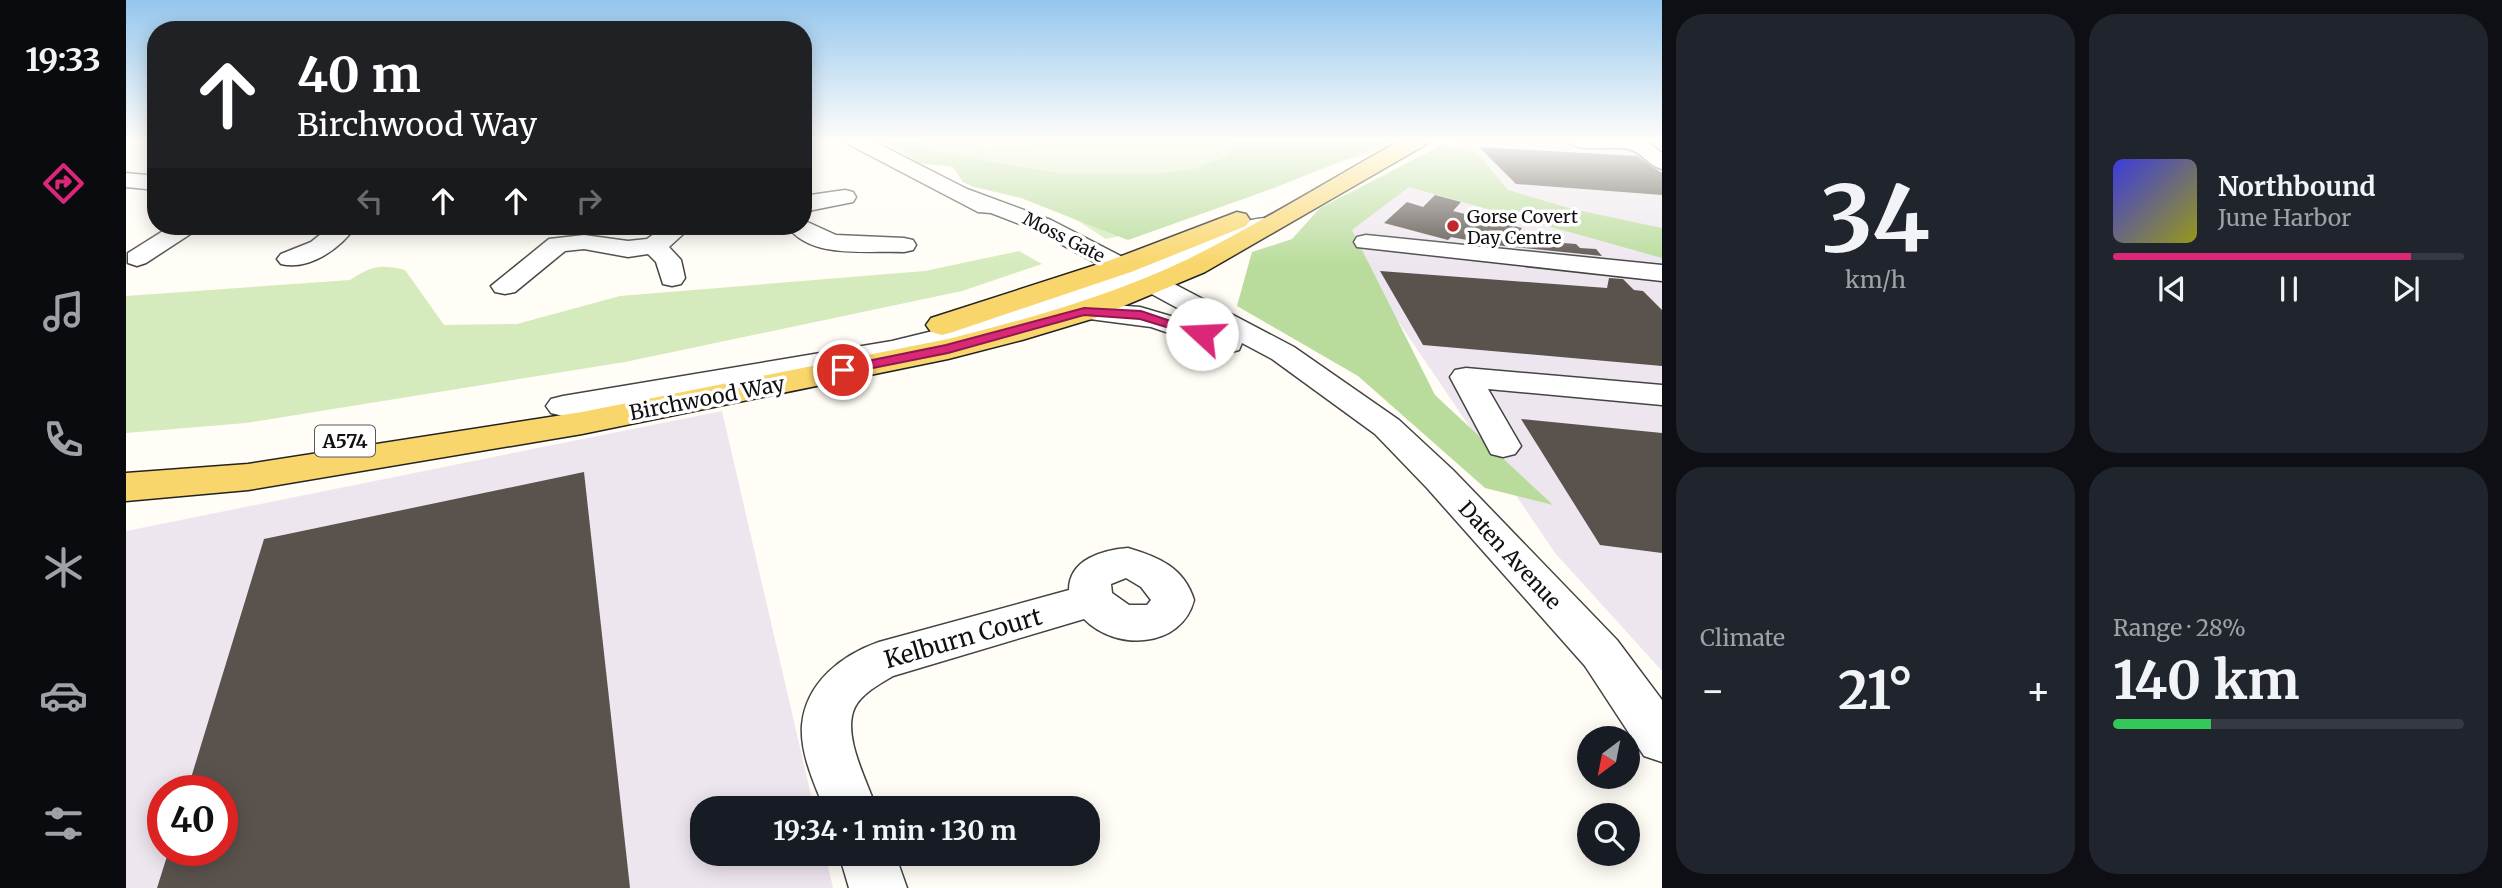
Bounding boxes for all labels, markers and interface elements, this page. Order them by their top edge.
text: 19:33 [25,40,101,80]
text: 40 m [297,44,421,105]
icon: ahead [182,49,273,140]
text: Birchwood Way [297,105,537,145]
icon: directions [39,159,88,208]
text: 34 [1821,162,1930,277]
text: Northbound [2218,170,2376,203]
icon: left [351,182,389,220]
icon: ahead [424,182,462,220]
icon: ahead [497,182,535,220]
icon: right [570,182,608,220]
text: June Harbor [2218,203,2351,232]
place label: Gorse Covert Day Centre [1467,205,1578,249]
street label: Moss Gate [1019,207,1109,267]
marker: Gorse Covert Day Centre [1445,218,1461,234]
text: km/h [1845,265,1906,294]
icon: previous [2153,270,2191,308]
icon: pause [2270,270,2308,308]
icon: next [2387,270,2425,308]
icon: music [39,287,88,336]
position arrow [1165,297,1239,371]
pin [813,340,873,400]
icon: arrive [824,351,862,389]
street label: Birchwood Way [627,370,788,426]
icon: phone [39,415,88,464]
road number: A574 [315,426,375,456]
street label: Daten Avenue [1453,495,1567,615]
icon: climate [39,543,88,592]
street label: Kelburn Court [881,601,1046,675]
text: Range · 28% [2113,613,2246,642]
text: Climate [1700,623,1785,652]
text: 140 km [2113,648,2300,713]
text: 21° [1838,658,1913,723]
text: − [1700,667,1725,714]
text: + [2026,667,2051,714]
icon: car [39,671,88,720]
north arrow [1577,726,1640,789]
map controls [1577,726,1640,866]
speed limit sign: 40 [147,775,238,866]
icon: filters [39,799,88,848]
button: search [1577,803,1640,866]
text: 19:34 · 1 min · 130 m [773,814,1017,847]

